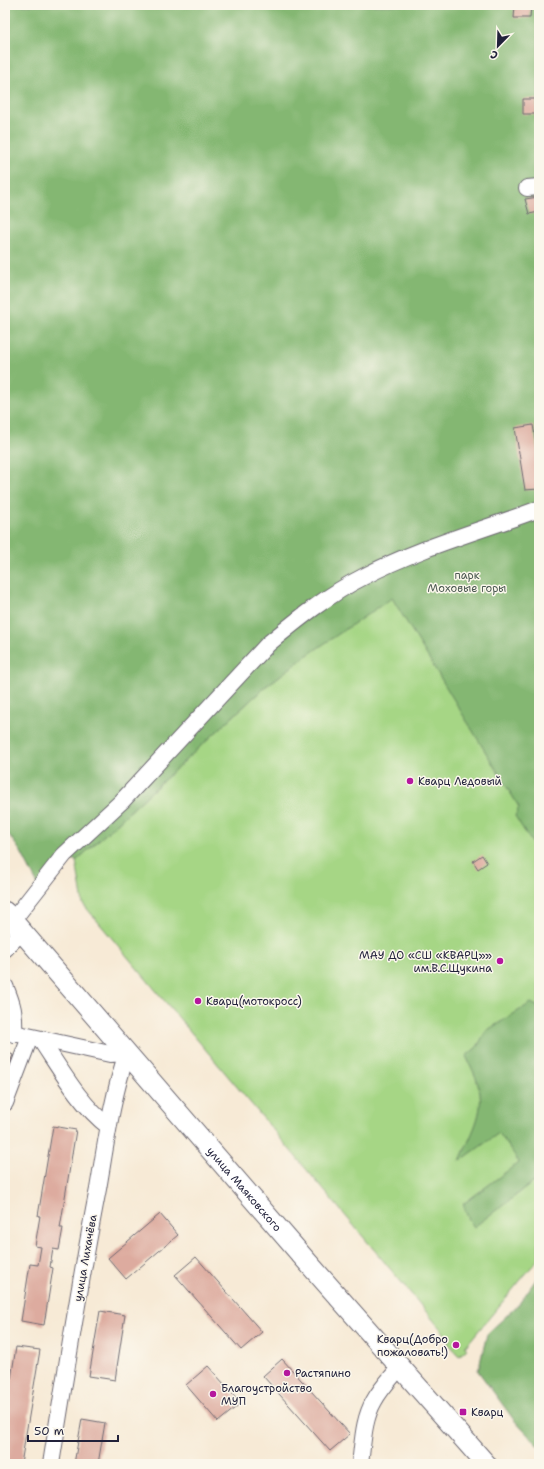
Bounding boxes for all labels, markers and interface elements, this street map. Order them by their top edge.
north arrow [478,26,518,66]
text: С [488,46,500,63]
park label: парк Моховые горы [428,568,506,596]
place label: Кварц Ледовый [418,774,502,789]
marker: Кварц Ледовый [405,776,415,786]
place label: МАУ ДО «СШ «КВАРЦ»» им.В.С.Щукина [359,948,492,976]
marker: МАУ ДО «СШ «КВАРЦ»» им.В.С.Щукина [495,956,505,966]
place label: Кварц(мотокросс) [206,994,302,1009]
marker: Кварц(мотокросс) [193,996,203,1006]
street label: улица Маяковского [203,1144,285,1235]
street label: улица Лихачёва [70,1213,101,1303]
place label: Кварц(Добро пожаловать!) [377,1332,448,1360]
marker: Кварц(Добро пожаловать!) [451,1340,461,1350]
place label: Растяпино [295,1366,351,1381]
marker: Растяпино [282,1368,292,1378]
place label: Благоустройство МУП [221,1381,313,1409]
marker: Благоустройство МУП [208,1389,218,1399]
place label: Кварц [471,1405,504,1420]
marker: Кварц [458,1407,468,1417]
scale bar [28,1417,118,1443]
text: 50 m [34,1423,64,1439]

